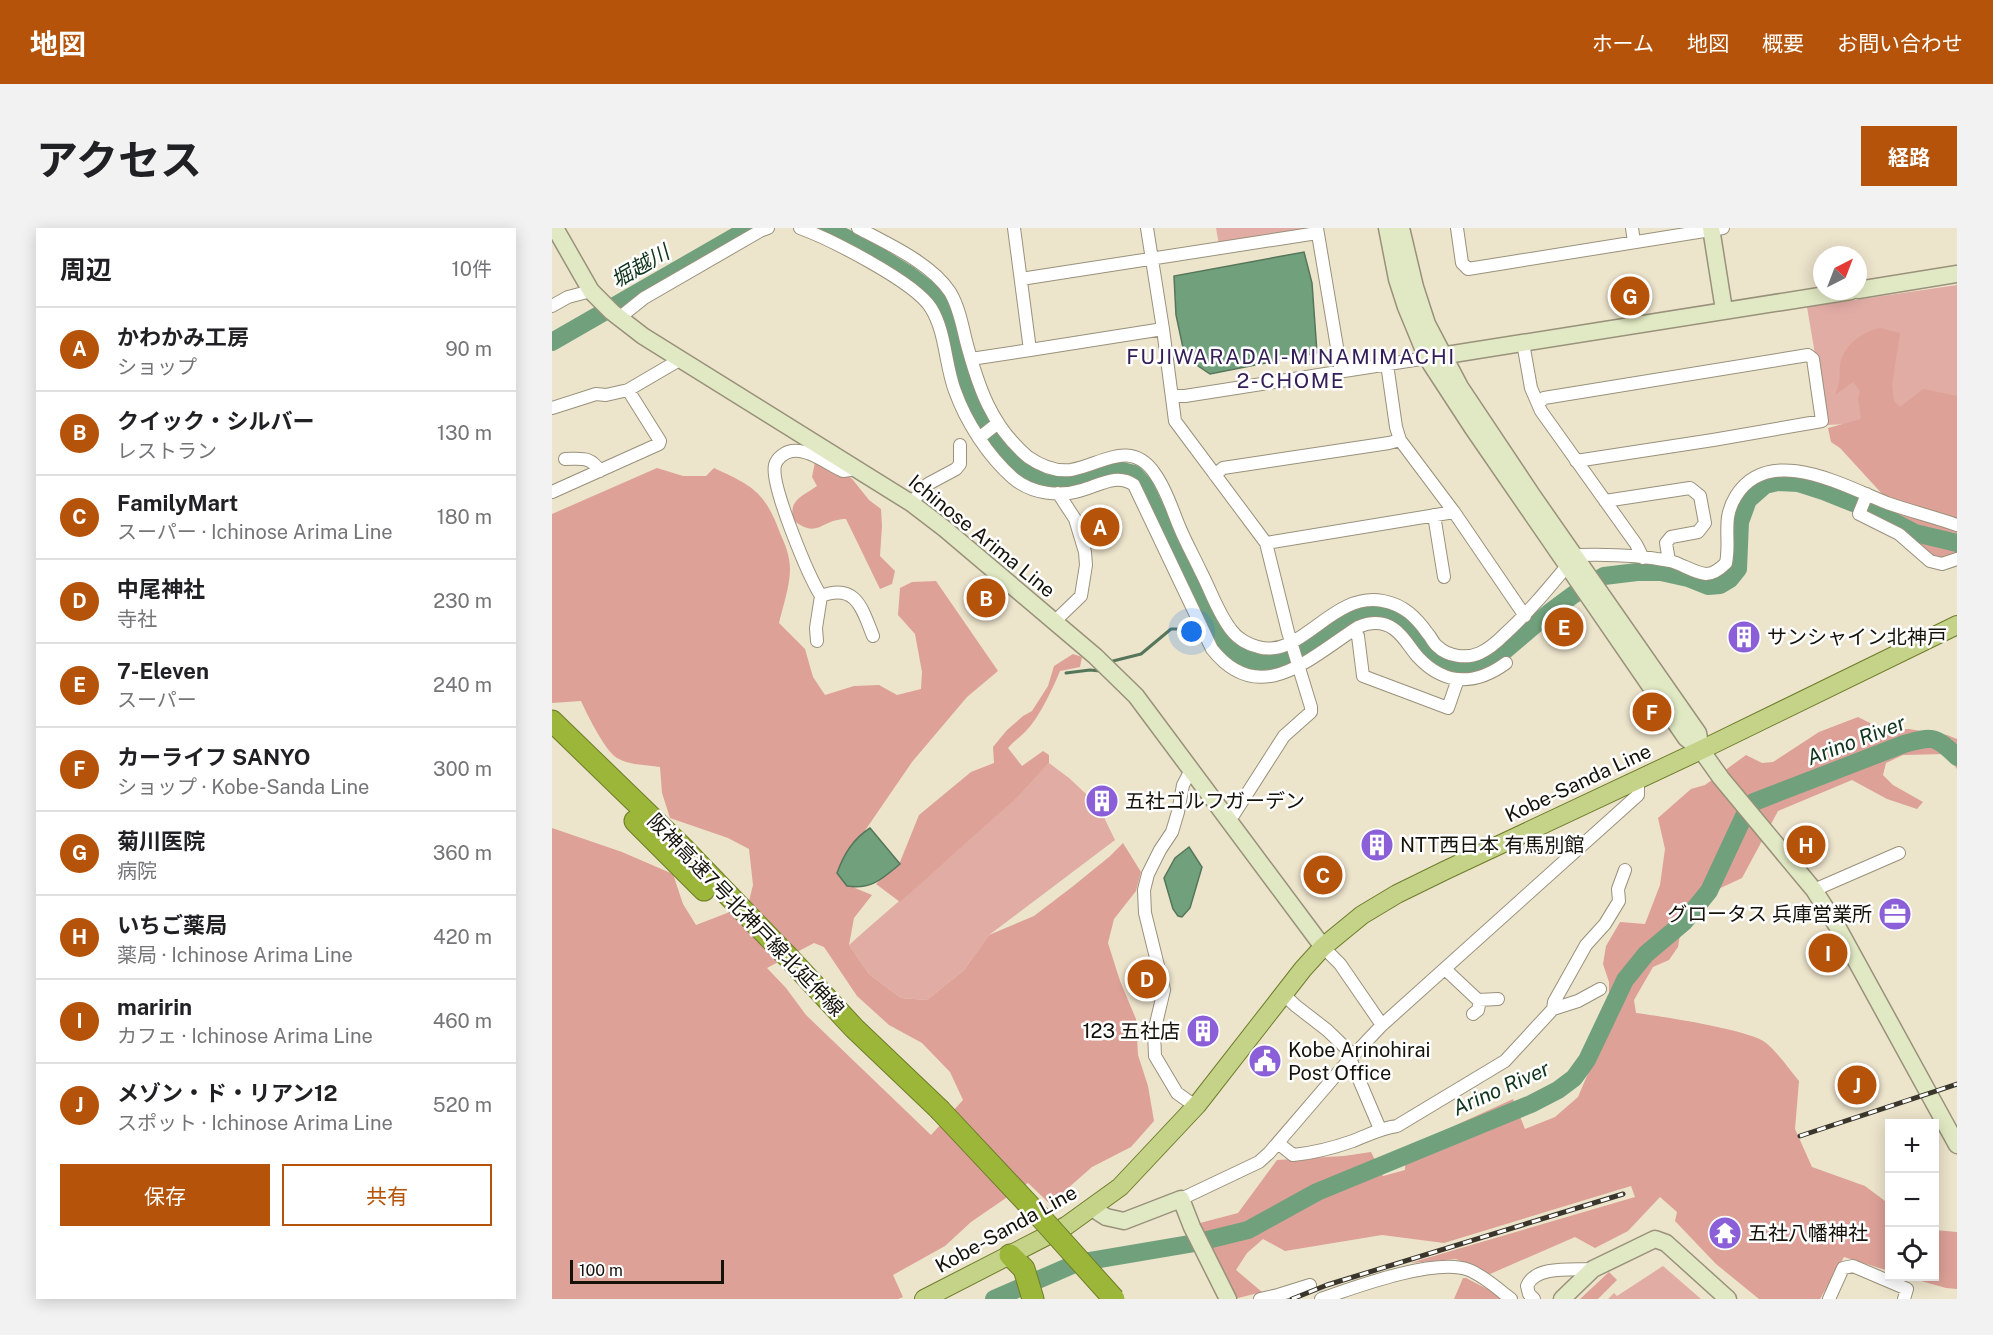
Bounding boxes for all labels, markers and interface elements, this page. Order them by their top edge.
text: 地図 [30,27,86,60]
text: ホーム [1592,31,1654,56]
text: 地図 [1687,31,1729,56]
text: 概要 [1762,31,1804,56]
text: お問い合わせ [1837,31,1963,56]
button: 経路 [1861,126,1957,186]
text: アクセス [36,135,202,184]
water label: 堀越川 [606,238,675,293]
north arrow [1813,246,1867,300]
text: 周辺 [60,254,112,285]
text: 10件 [452,257,492,281]
pin: G [1610,274,1650,318]
text: かわかみ工房 [117,324,249,350]
text: A [72,337,87,361]
text: 90 m [445,337,492,361]
district label: FUJIWARADAI-MINAMIMACHI 2-CHOME [1126,344,1456,393]
text: ショップ [117,355,197,379]
text: クイック・シルバー [117,408,315,434]
text: B [73,421,86,445]
text: 130 m [437,421,492,445]
text: レストラン [117,439,217,463]
street label: Ichinose Arima Line [904,470,1060,602]
text: FamilyMart [117,490,238,516]
pin: A [1080,504,1120,550]
text: C [72,505,87,529]
text: 180 m [437,505,492,529]
text: スーパー · Ichinose Arima Line [117,520,393,544]
text: 中尾神社 [117,576,205,602]
pin: B [966,576,1006,620]
text: D [72,589,87,613]
text: 230 m [433,589,492,613]
pin: E [1544,604,1584,650]
text: 寺社 [117,607,157,631]
your location [1177,617,1206,646]
building icon: サンシャイン北神戸 [1726,619,1762,655]
place label: サンシャイン北神戸 [1767,625,1947,649]
text: 7-Eleven [117,658,209,684]
text: E [73,673,86,697]
text: 240 m [433,673,492,697]
text: スーパー [117,688,197,712]
pin: F [1632,690,1672,734]
water label: Arino River [1803,709,1910,770]
street label: Kobe-Sanda Line [1501,739,1655,827]
text: カーライフ SANYO [117,744,311,770]
text: F [73,757,86,781]
text: 300 m [433,757,492,781]
text: ショップ · Kobe-Sanda Line [117,775,369,799]
building icon: 五社ゴルフガーデン [1084,783,1120,819]
place label: 五社ゴルフガーデン [1125,789,1305,813]
street label: 阪神高速7号北神戸線北延伸線 [643,809,849,1021]
pin: H [1786,822,1826,868]
building icon: NTT西日本 有馬別館 [1359,827,1395,863]
text: 菊川医院 [117,828,205,854]
place label: NTT西日本 有馬別館 [1400,833,1584,857]
text: G [72,841,87,865]
text: 360 m [433,841,492,865]
pin: C [1304,852,1342,898]
text: 病院 [117,859,157,883]
office icon: グロータス 兵庫営業所 [1877,896,1913,932]
place label: グロータス 兵庫営業所 [1667,902,1872,926]
text: いちご薬局 [117,912,227,938]
text: H [72,925,87,949]
text: 420 m [433,925,492,949]
pin: I [1808,930,1848,976]
text: 薬局 · Ichinose Arima Line [117,943,353,967]
pin: D [1128,956,1166,1002]
text: maririn [117,994,192,1020]
text: I [76,1009,83,1033]
text: 460 m [433,1009,492,1033]
building icon: 123 五社店 [1185,1013,1221,1049]
place label: 123 五社店 [1082,1019,1180,1043]
text: カフェ · Ichinose Arima Line [117,1024,373,1048]
place label: Kobe Arinohirai Post Office [1288,1038,1430,1085]
public building icon: Kobe Arinohirai Post Office [1247,1043,1283,1079]
water label: Arino River [1449,1055,1554,1120]
pin: J [1838,1062,1876,1108]
text: メゾン・ド・リアン12 [117,1080,338,1106]
text: J [75,1093,84,1117]
text: 520 m [433,1093,492,1117]
text: スポット · Ichinose Arima Line [117,1111,393,1135]
map controls [1885,1119,1939,1281]
button: + [1885,1119,1939,1173]
button: 保存 [60,1164,270,1226]
button: 共有 [282,1164,492,1226]
button: − [1885,1173,1939,1227]
street label: Kobe-Sanda Line [931,1180,1081,1278]
temple icon: 五社八幡神社 [1707,1215,1743,1251]
place label: 五社八幡神社 [1748,1221,1868,1245]
button: locate [1885,1227,1939,1281]
scale bar [570,1257,724,1284]
text: 100 m [579,1261,623,1280]

